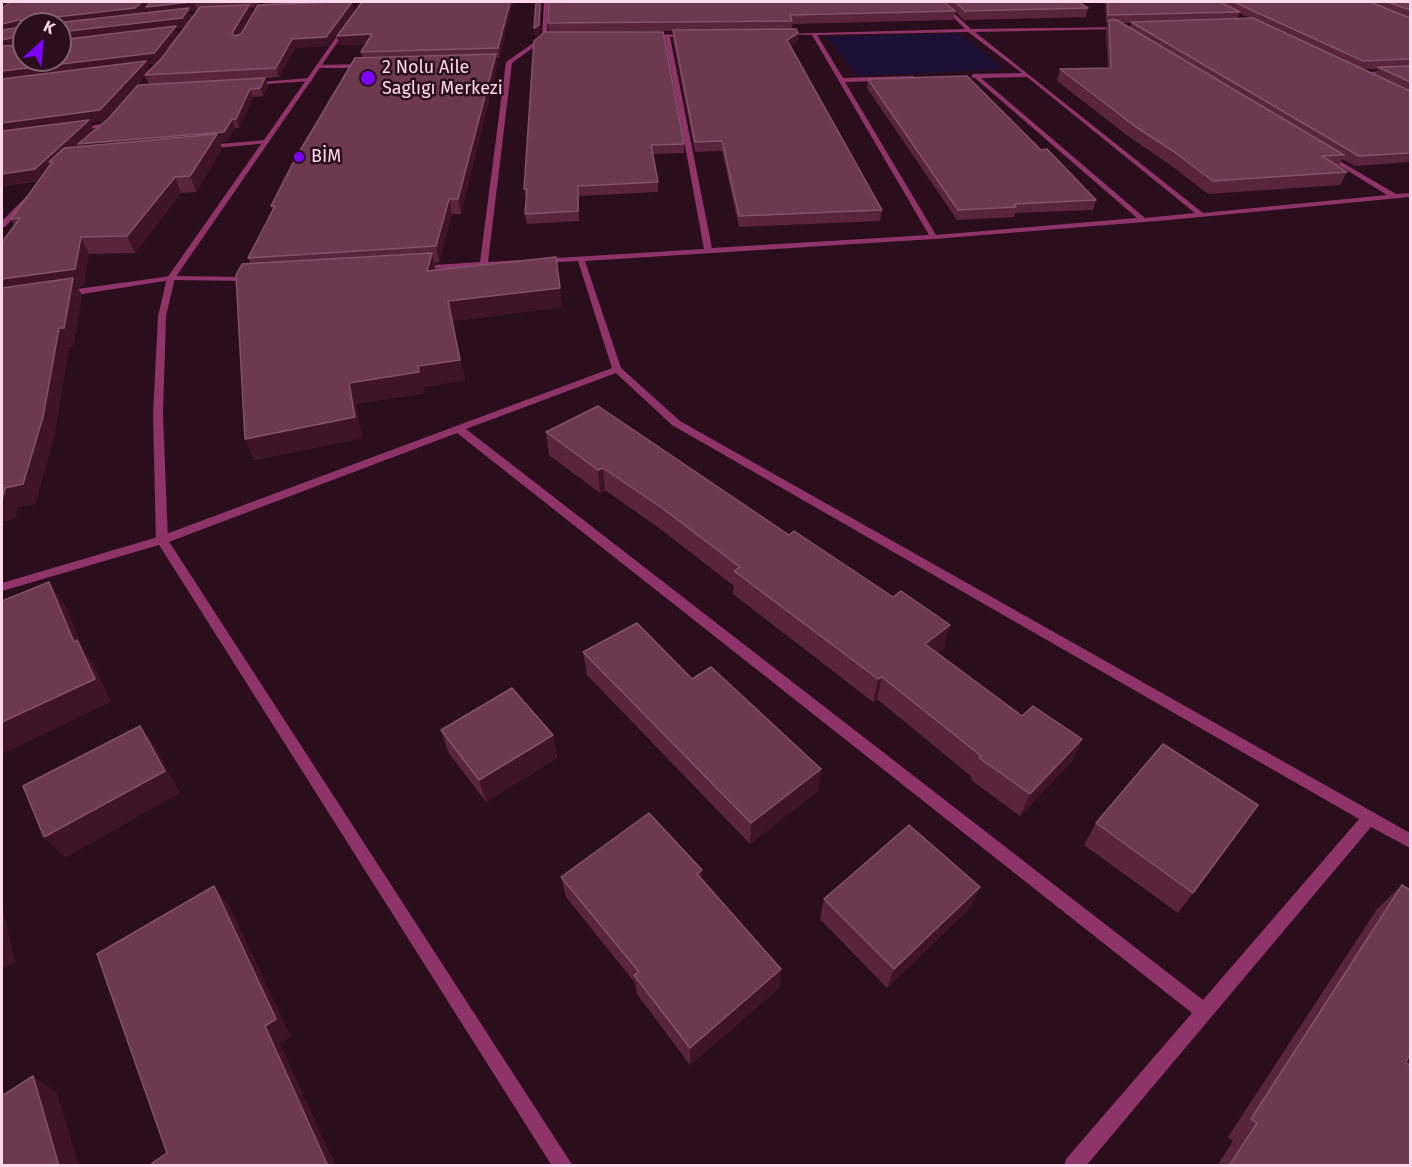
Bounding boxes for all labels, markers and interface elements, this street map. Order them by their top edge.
north arrow [12,12,72,72]
text: K [41,16,58,38]
place label: 2 Nolu Aile Saglıgı Merkezi [382,57,503,100]
marker: 2 Nolu Aile Saglıgı Merkezi [359,69,377,87]
place label: BİM [311,146,341,168]
marker: BİM [292,150,306,164]

